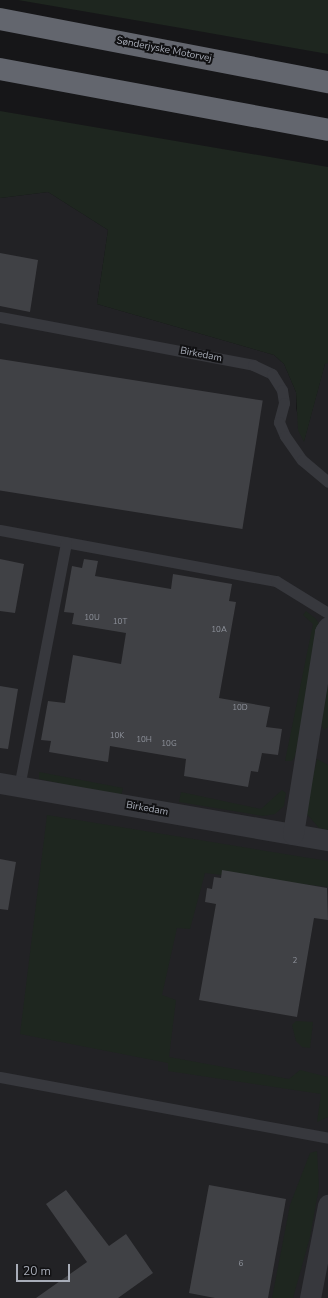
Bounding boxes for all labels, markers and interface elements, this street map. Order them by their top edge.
street label: Sønderjyske Motorvej [115,35,213,65]
street label: Birkedam [179,345,223,365]
house number: 10U [84,613,100,623]
house number: 10T [113,617,127,627]
house number: 10A [211,625,227,635]
house number: 10D [232,703,248,713]
house number: 10K [110,731,124,741]
house number: 10H [136,735,152,745]
house number: 10G [161,739,177,749]
street label: Birkedam [125,799,169,819]
house number: 2 [293,956,297,966]
scale bar [18,1256,72,1282]
house number: 6 [239,1259,243,1269]
text: 20 m [23,1263,51,1279]

